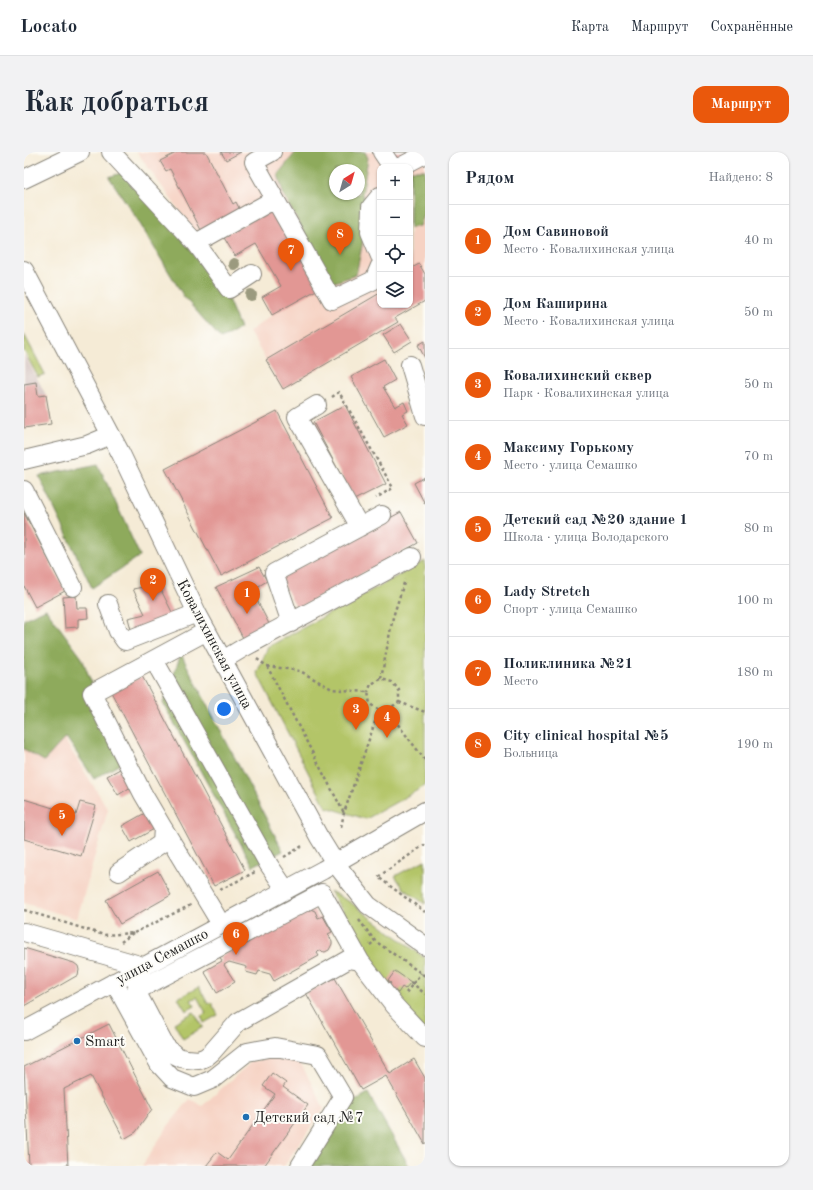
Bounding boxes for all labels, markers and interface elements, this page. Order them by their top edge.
text: Locato [20,18,77,37]
text: Карта [571,20,609,34]
text: Маршрут [631,20,688,34]
text: Сохранённые [710,20,793,34]
button: Маршрут [693,86,789,123]
text: Как добраться [24,90,209,118]
north arrow [329,164,365,200]
map controls [377,164,413,308]
button: + [377,164,413,200]
text: Рядом [465,170,514,187]
text: Найдено: 8 [709,171,773,184]
button: − [377,200,413,236]
pin: 8 [327,222,353,255]
text: Дом Савиновой [503,225,609,240]
text: 1 [474,234,482,247]
text: 40 m [744,234,773,247]
button: locate [377,236,413,272]
pin: 7 [278,238,304,271]
text: Место · Ковалихинская улица [503,243,674,256]
button: layers [377,272,413,308]
text: Дом Каширина [503,297,608,312]
text: 2 [474,306,482,319]
text: 50 m [744,306,773,319]
text: Место · Ковалихинская улица [503,315,674,328]
text: Ковалихинский сквер [503,369,652,384]
text: 3 [474,378,482,391]
text: 50 m [744,378,773,391]
text: Парк · Ковалихинская улица [503,387,669,400]
text: Максиму Горькому [503,441,634,456]
text: 4 [474,450,482,463]
text: 70 m [744,450,773,463]
text: Место · улица Семашко [503,459,637,472]
text: Детский сад №20 здание 1 [503,513,688,528]
text: 5 [474,522,482,535]
text: 80 m [744,522,773,535]
text: Школа · улица Володарского [503,531,669,544]
pin: 2 [140,568,166,601]
street label: Ковалихинская улица [173,577,255,713]
pin: 1 [234,581,260,614]
text: Lady Stretch [503,585,590,600]
text: 6 [474,594,482,607]
text: 100 m [736,594,773,607]
text: Спорт · улица Семашко [503,603,637,616]
text: Поликлиника №21 [503,657,633,672]
text: 7 [474,666,482,679]
text: 180 m [736,666,773,679]
text: Место [503,675,538,688]
pin: 3 [343,697,369,730]
your location [214,699,234,719]
pin: 4 [374,705,400,738]
text: City clinical hospital №5 [503,729,669,744]
text: 8 [474,738,482,751]
text: 190 m [736,738,773,751]
text: Больница [503,747,558,760]
pin: 5 [49,803,75,836]
pin: 6 [223,922,249,955]
street label: улица Семашко [114,927,211,988]
place label: Smart [85,1035,125,1050]
marker: Smart [72,1036,82,1046]
place label: Детский сад №7 [254,1111,364,1126]
marker: Детский сад №7 [241,1112,251,1122]

